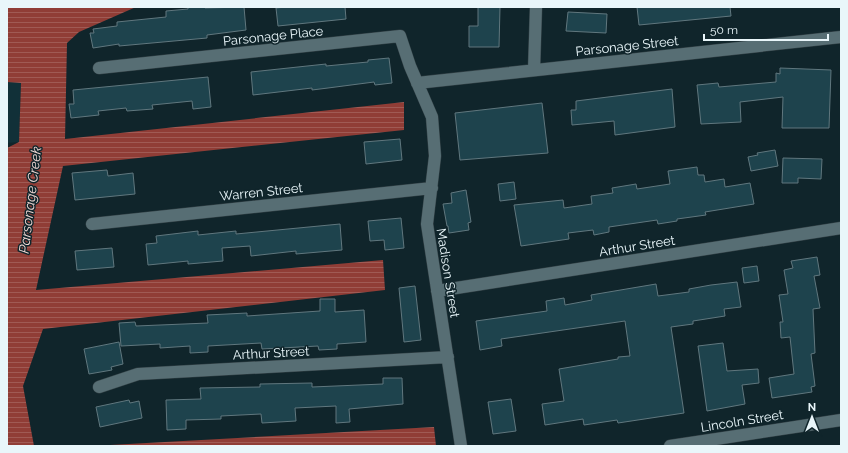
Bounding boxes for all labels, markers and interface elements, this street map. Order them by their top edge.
scale bar [704,16,828,42]
street label: Parsonage Place [222,23,324,49]
text: 50 m [710,23,738,37]
street label: Parsonage Street [575,33,680,59]
water label: Parsonage Creek [15,145,45,254]
street label: Warren Street [219,180,304,204]
street label: Madison Street [434,227,463,319]
street label: Arthur Street [598,232,677,259]
street label: Arthur Street [232,343,310,362]
north arrow [792,397,832,437]
text: N [808,401,816,414]
street label: Lincoln Street [700,407,785,435]

